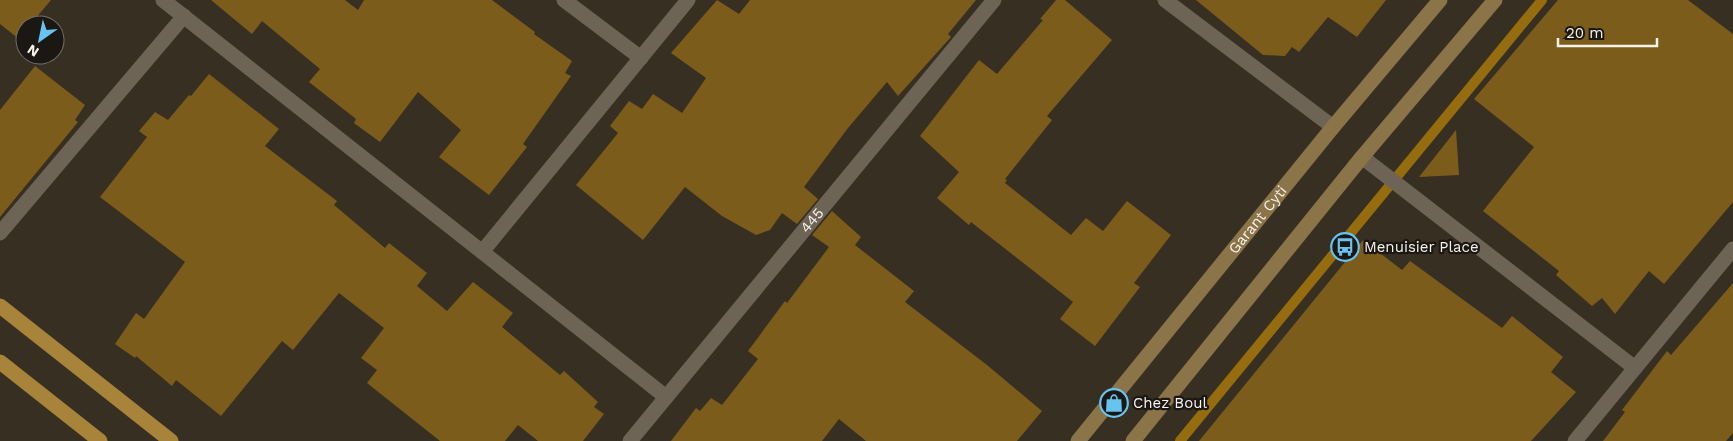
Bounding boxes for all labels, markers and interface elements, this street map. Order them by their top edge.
north arrow [15,15,65,65]
scale bar [1558,15,1657,47]
text: 20 m [1566,24,1604,42]
text: N [24,41,42,60]
street label: Garant Cyti [1225,182,1291,258]
street label: 445 [796,204,828,237]
bus stop icon: Menuisier Place [1330,232,1360,262]
place label: Menuisier Place [1364,238,1479,256]
shop icon: Chez Boul [1099,388,1129,418]
place label: Chez Boul [1133,394,1207,412]

